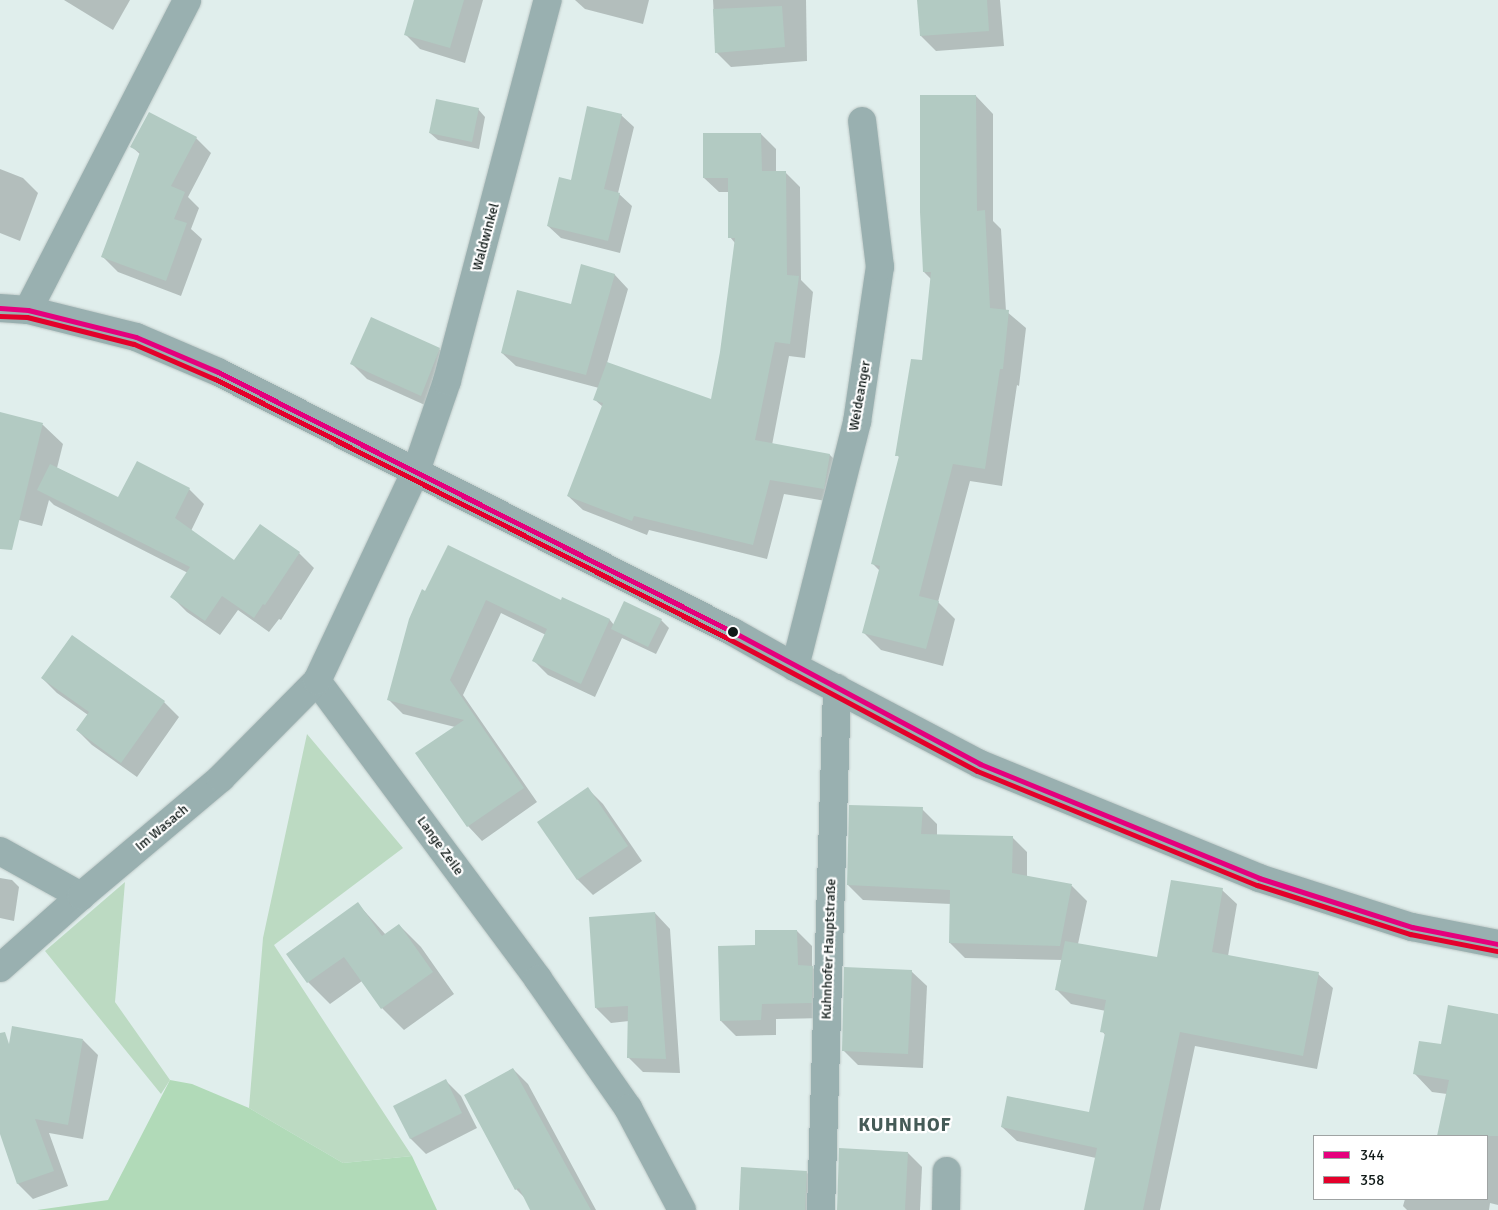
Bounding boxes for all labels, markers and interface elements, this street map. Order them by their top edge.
street label: Waldwinkel [469,201,503,273]
street label: Weideanger [846,360,874,432]
unlabelled marker [728,627,738,637]
street label: Im Wasach [132,801,192,855]
street label: Lange Zeile [413,813,467,879]
street label: Kuhnhofer Hauptstraße [818,878,840,1020]
district label: KUHNHOF [857,1115,953,1137]
legend [1313,1135,1488,1200]
text: 344 [1360,1146,1384,1164]
text: 358 [1360,1171,1384,1189]

